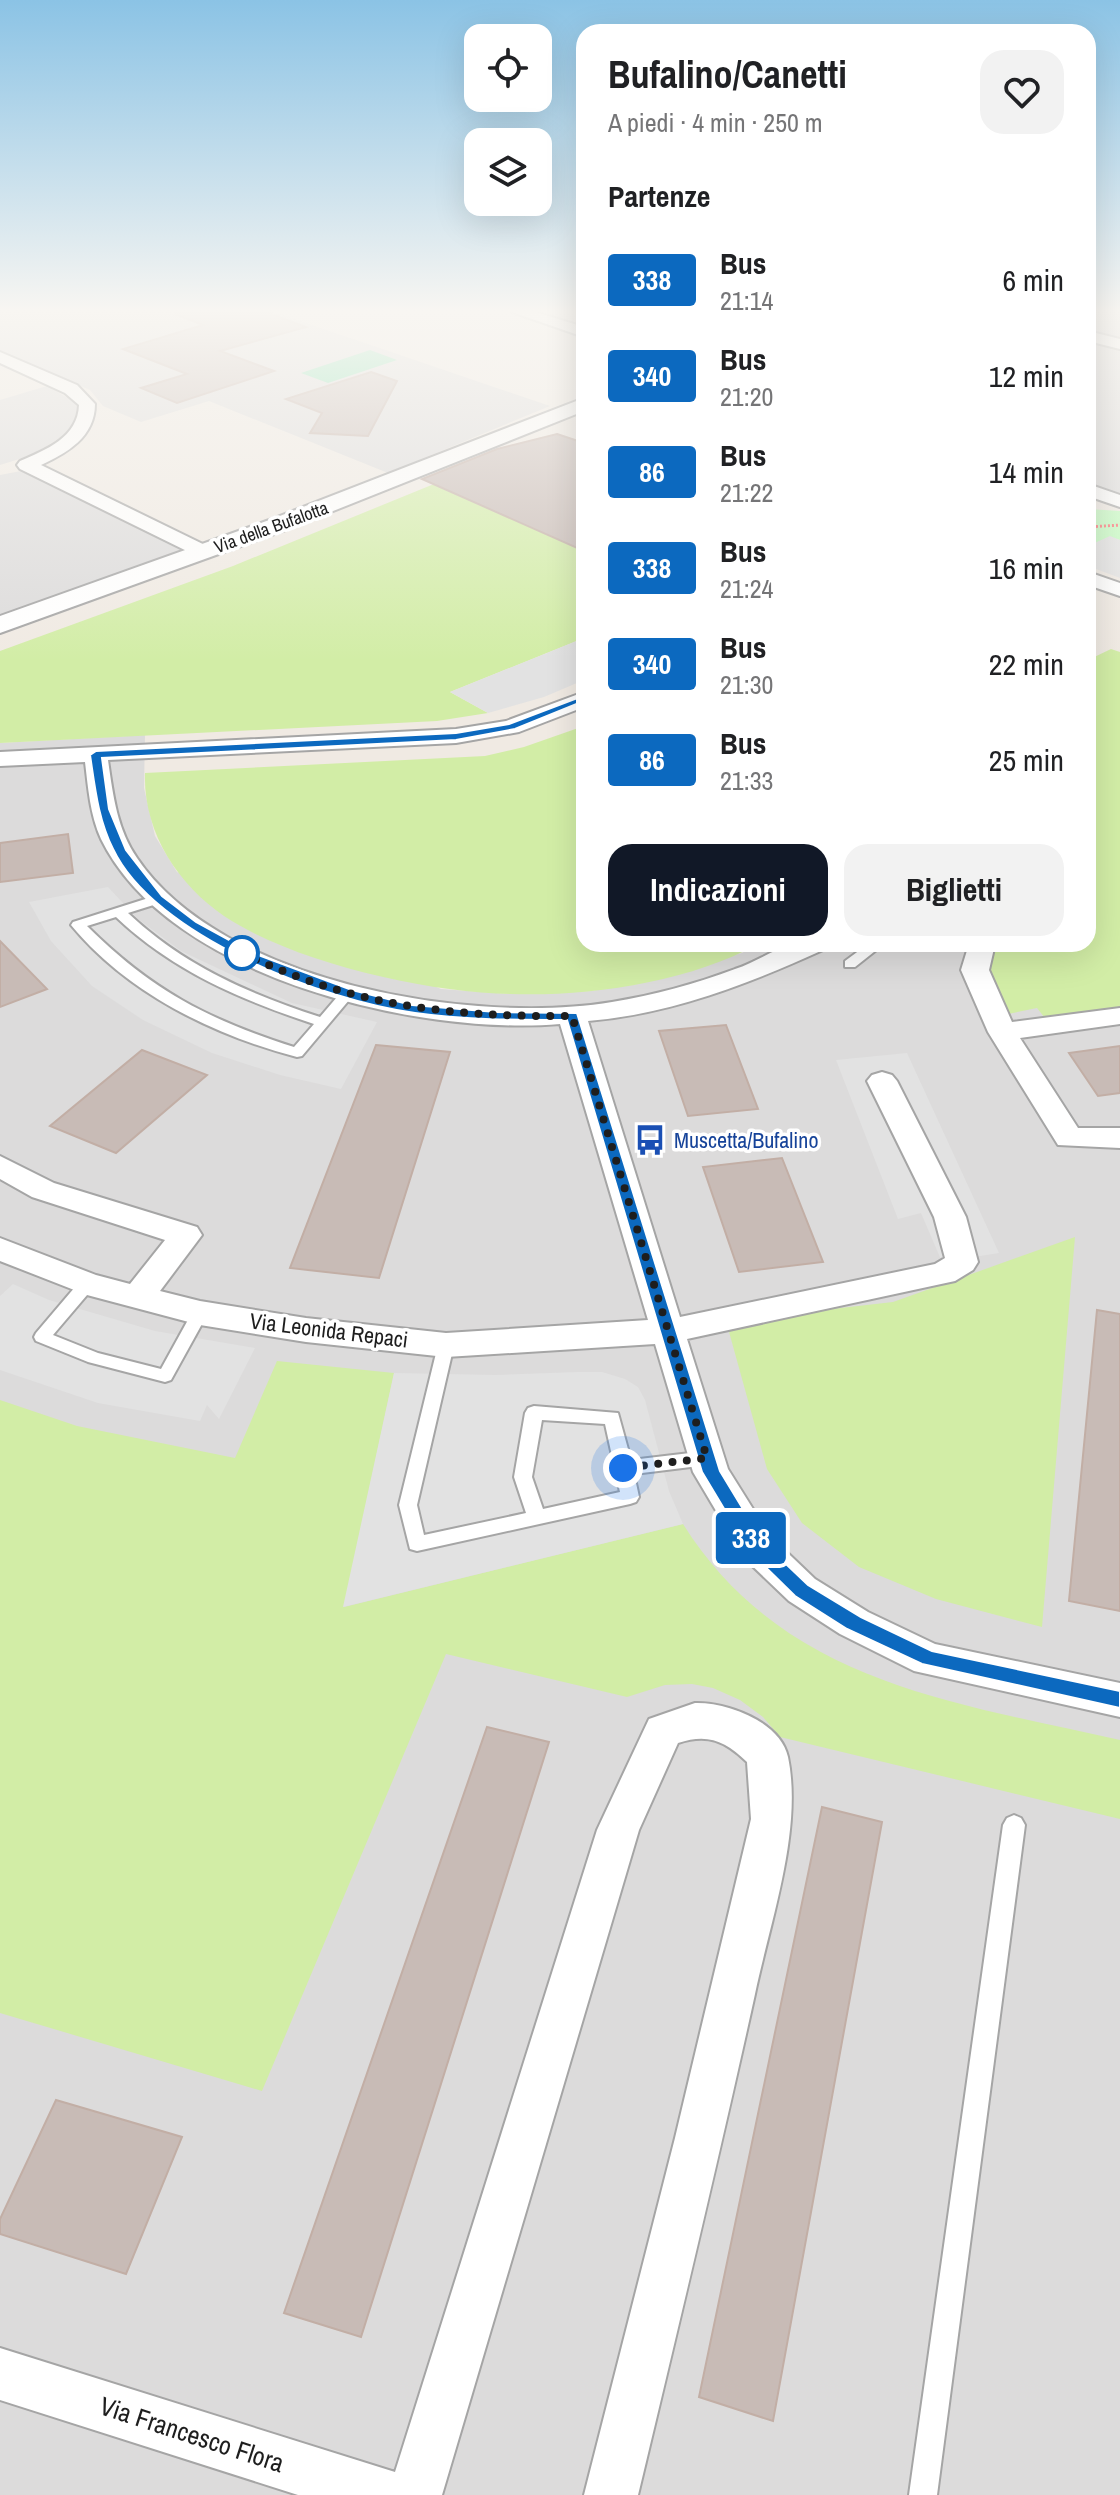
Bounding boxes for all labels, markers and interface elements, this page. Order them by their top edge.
map controls [464,24,552,216]
button: locate [464,24,552,112]
text: Bufalino/Canetti [608,49,847,100]
button: heart [980,50,1064,134]
text: A piedi · 4 min · 250 m [608,105,823,140]
button: layers [464,128,552,216]
text: Partenze [608,176,711,216]
text: Bus [720,243,766,283]
text: 6 min [1002,260,1064,300]
text: 338 [633,261,671,299]
text: 21:14 [720,283,773,318]
text: Bus [720,339,766,379]
text: 12 min [989,356,1064,396]
text: 340 [633,357,671,395]
text: 21:20 [720,379,773,414]
text: Bus [720,435,766,475]
text: 14 min [989,452,1064,492]
text: 86 [639,453,665,491]
text: 21:22 [720,475,773,510]
street label: Via della Bufalotta [211,495,331,559]
text: Bus [720,531,766,571]
text: 16 min [989,548,1064,588]
text: 338 [633,549,671,587]
text: 21:24 [720,571,773,606]
text: Bus [720,627,766,667]
text: 22 min [989,644,1064,684]
text: 340 [633,645,671,683]
text: 21:30 [720,667,773,702]
text: Bus [720,723,766,763]
text: 25 min [989,740,1064,780]
text: 86 [639,741,665,779]
text: 21:33 [720,763,773,798]
button: Indicazioni [608,844,828,936]
button: Biglietti [844,844,1064,936]
unlabelled marker [225,936,259,970]
bus stop icon: Muscetta/Bufalino [633,1123,667,1157]
place label: Muscetta/Bufalino [674,1125,818,1155]
street label: Via Leonida Repaci [248,1305,410,1355]
your location [603,1448,643,1488]
line badge: 338 [705,1512,797,1564]
text: 338 [732,1519,770,1557]
street label: Via Francesco Flora [95,2388,289,2480]

